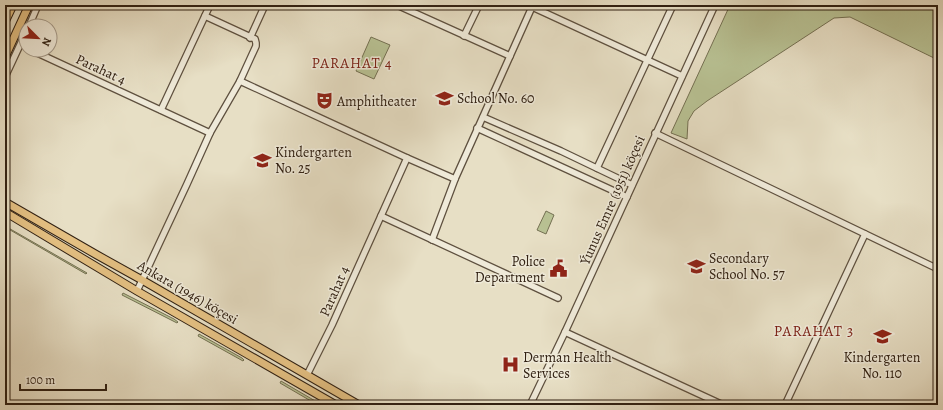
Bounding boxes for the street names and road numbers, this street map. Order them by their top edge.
street label: Parahat 4 [73,50,129,89]
street label: Ýunus Emre (1951) köçesi [575,132,650,269]
street label: Ankara (1946) köçesi [133,255,241,329]
street label: Parahat 4 [315,263,354,319]

